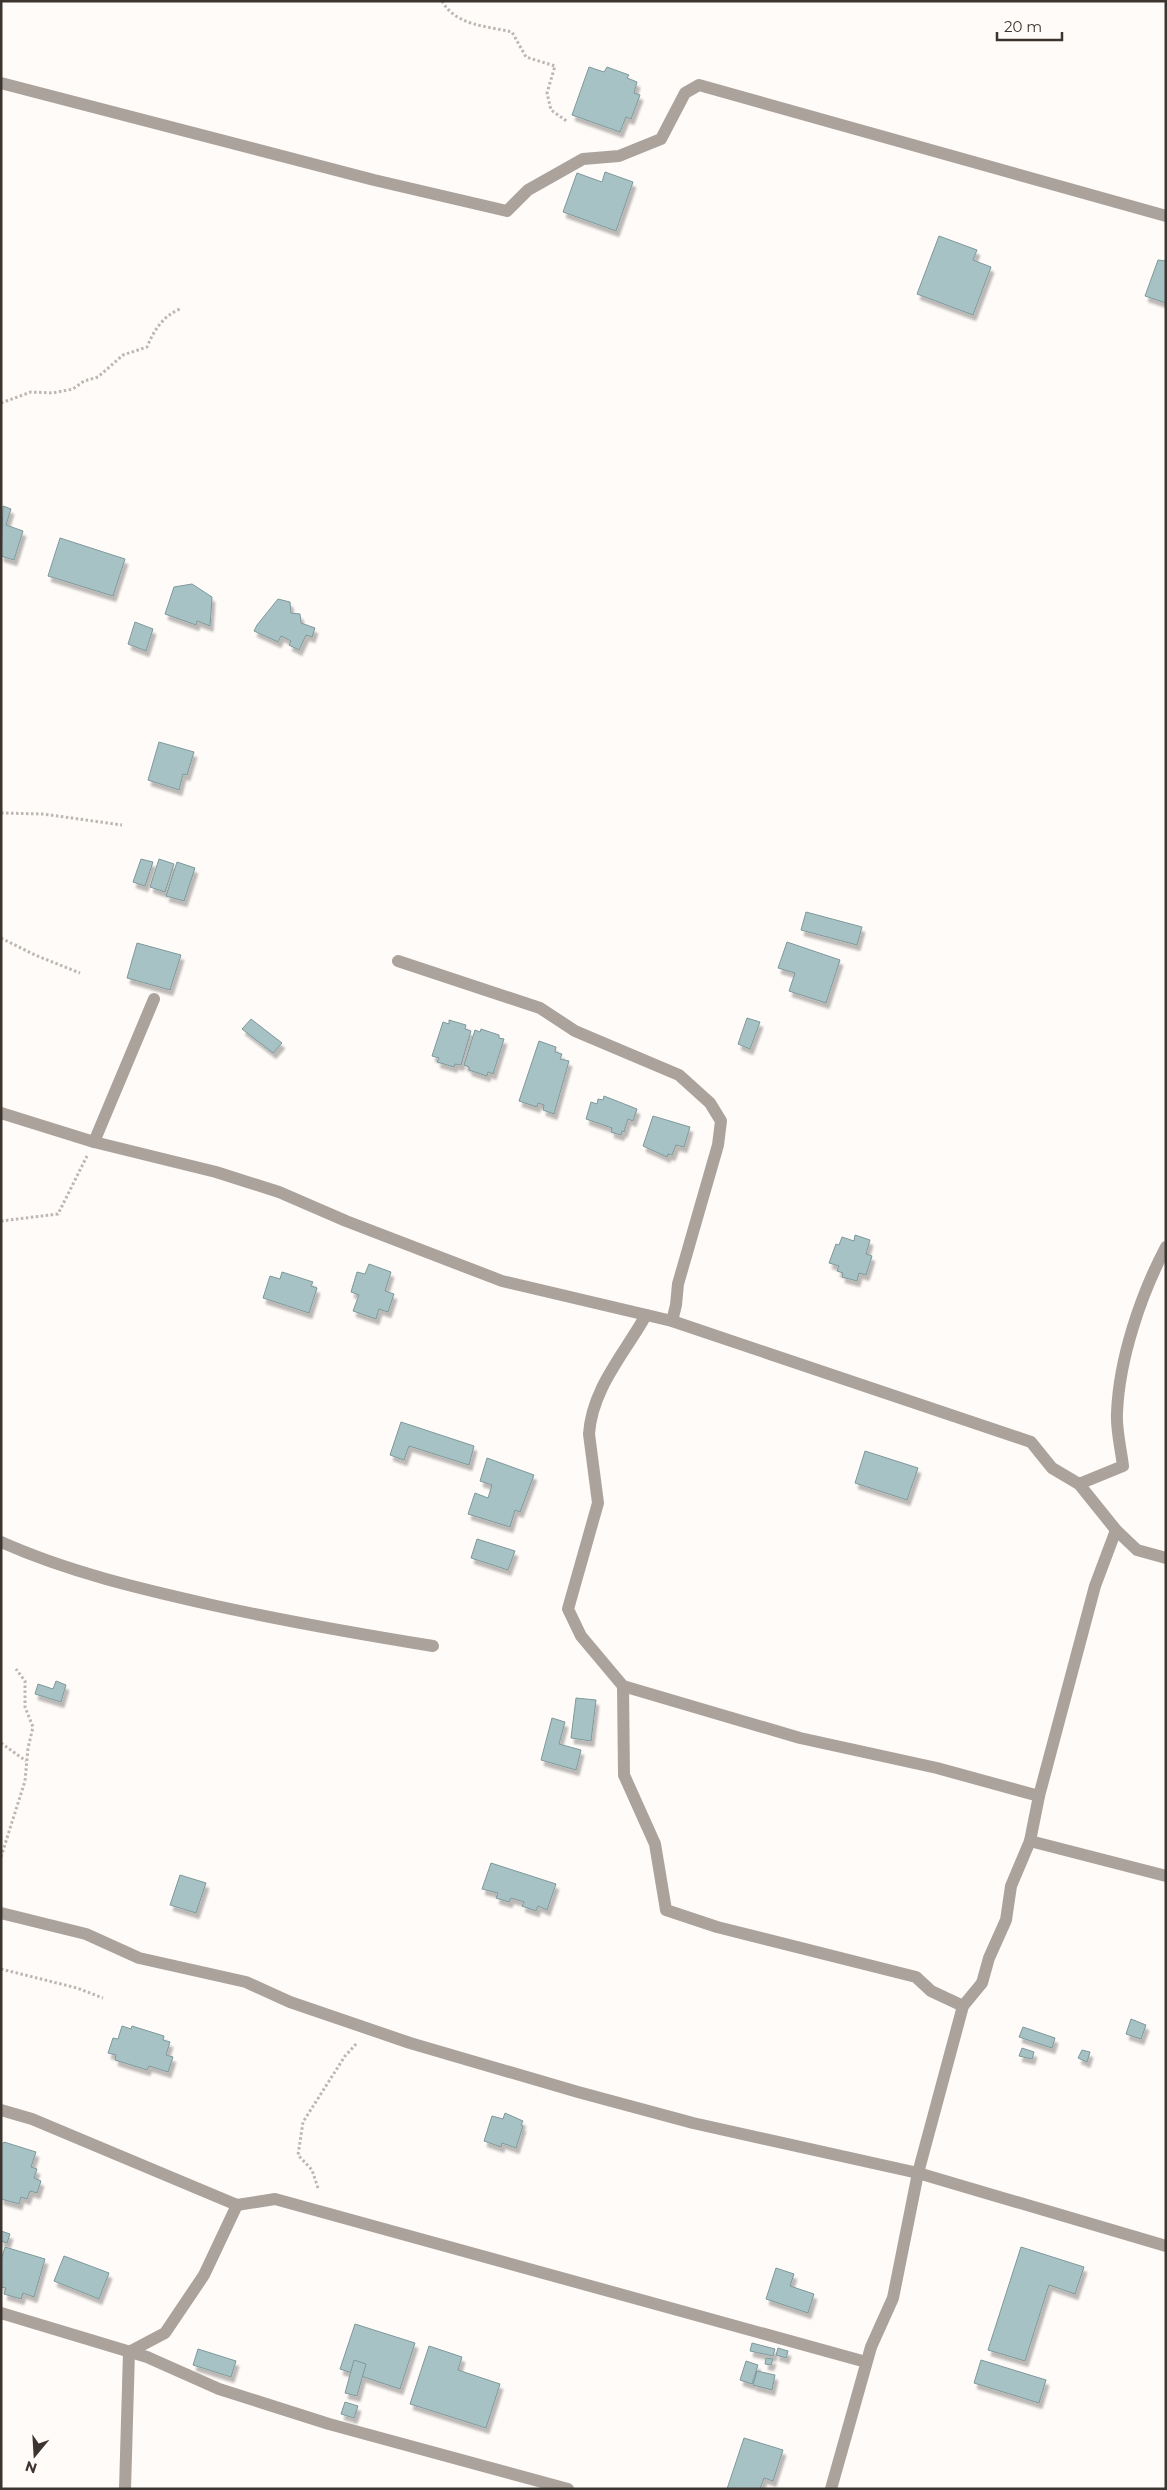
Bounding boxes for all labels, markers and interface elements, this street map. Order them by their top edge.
scale bar [997,10,1062,42]
text: 20 m [1004,17,1042,36]
north arrow [10,2430,60,2480]
text: N [23,2457,39,2478]

